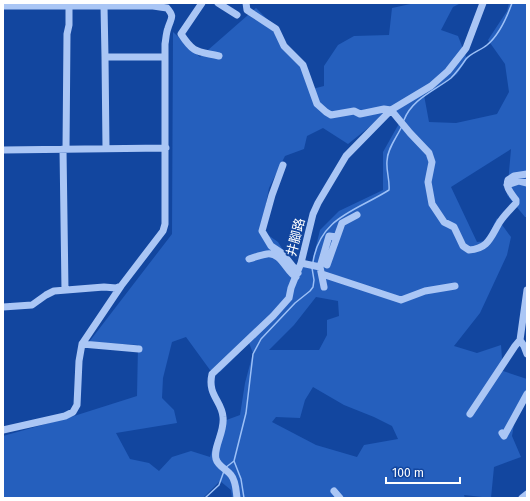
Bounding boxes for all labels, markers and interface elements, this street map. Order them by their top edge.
street label: 井腳路 [283,216,307,258]
scale bar [386,459,460,485]
text: 100 m [392,466,424,480]

